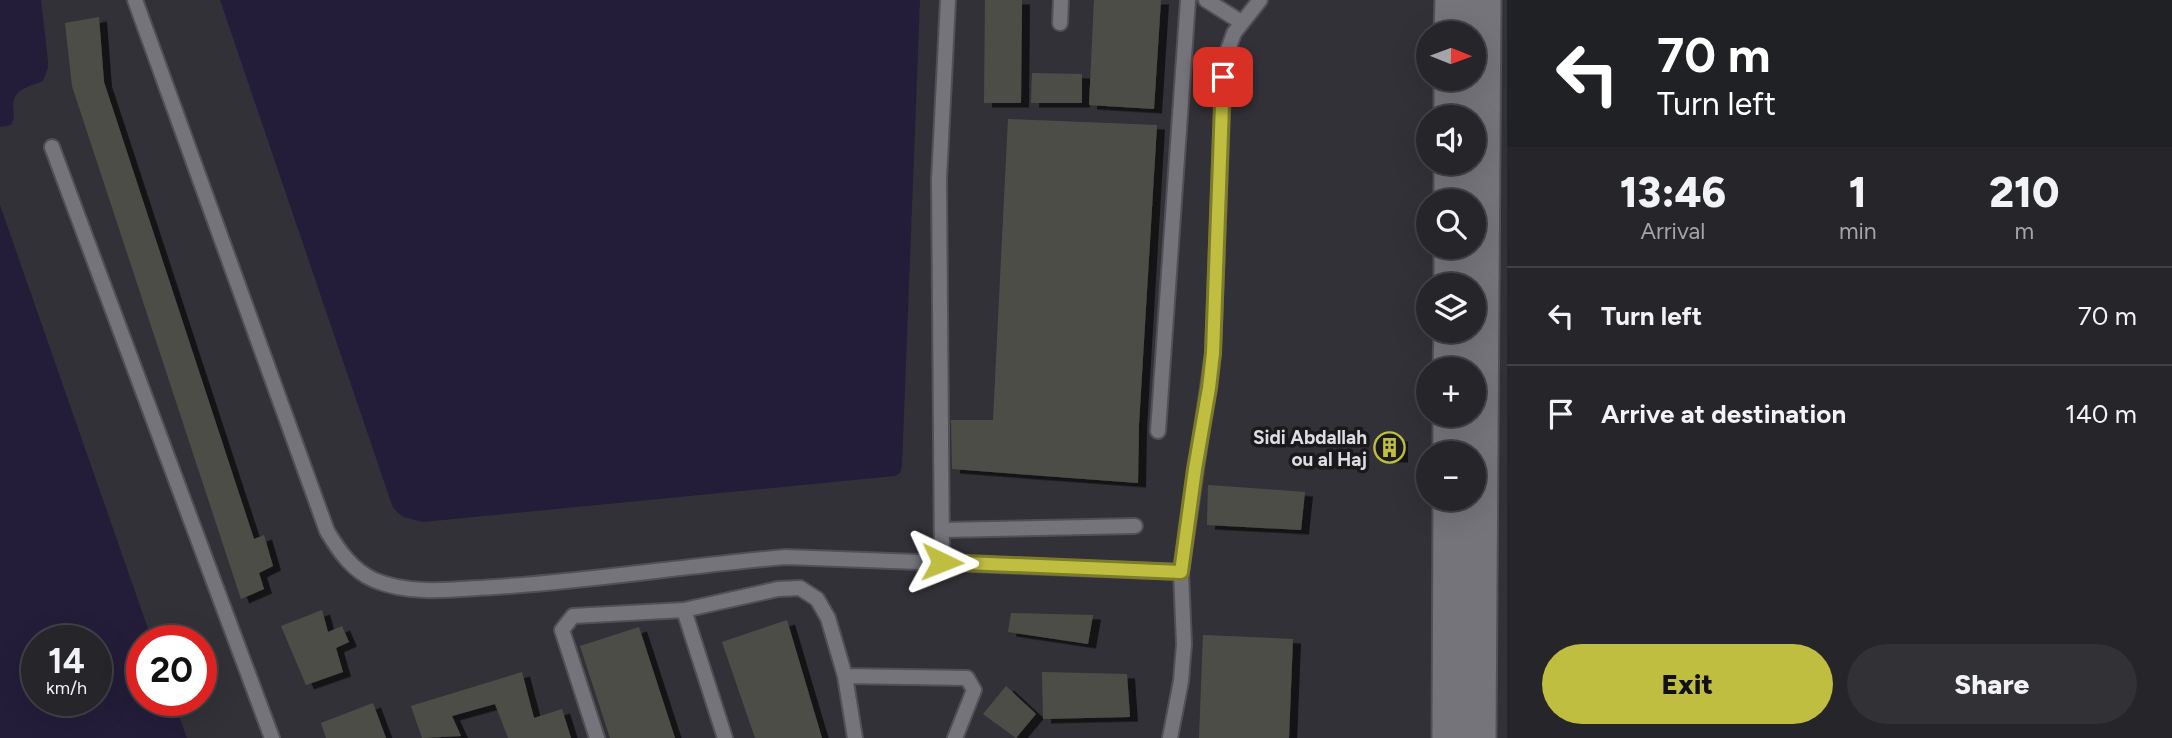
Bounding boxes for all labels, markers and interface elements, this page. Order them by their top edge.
north arrow [1416,21,1486,91]
map controls [1416,21,1486,511]
text: 70 m [1657,25,1770,84]
icon: left [1542,28,1633,119]
pin [1193,47,1253,107]
icon: arrive [1204,58,1242,96]
text: Turn left [1657,85,1776,123]
button: sound [1416,105,1486,175]
text: 13:46 [1620,167,1726,218]
text: 1 [1849,167,1867,218]
text: 210 [1989,167,2059,218]
button: search [1416,189,1486,259]
text: Arrival [1640,217,1705,245]
text: min [1839,217,1877,245]
text: m [2015,217,2034,245]
button: layers [1416,273,1486,343]
icon: left [1542,297,1580,335]
text: Turn left [1601,300,1702,332]
text: 70 m [2078,300,2137,332]
button: + [1416,357,1486,427]
icon: arrive [1542,395,1580,433]
text: Arrive at destination [1601,398,1846,430]
text: 140 m [2065,398,2137,430]
place label: Sidi Abdallah ou al Haj [1253,426,1367,471]
building icon: Sidi Abdallah ou al Haj [1373,431,1407,465]
button: − [1416,441,1486,511]
position arrow [905,525,979,599]
speed limit sign: 20 [126,625,217,716]
text: 14 [48,640,85,682]
button: Exit [1542,644,1833,724]
button: Share [1847,644,2137,724]
text: km/h [46,677,87,699]

